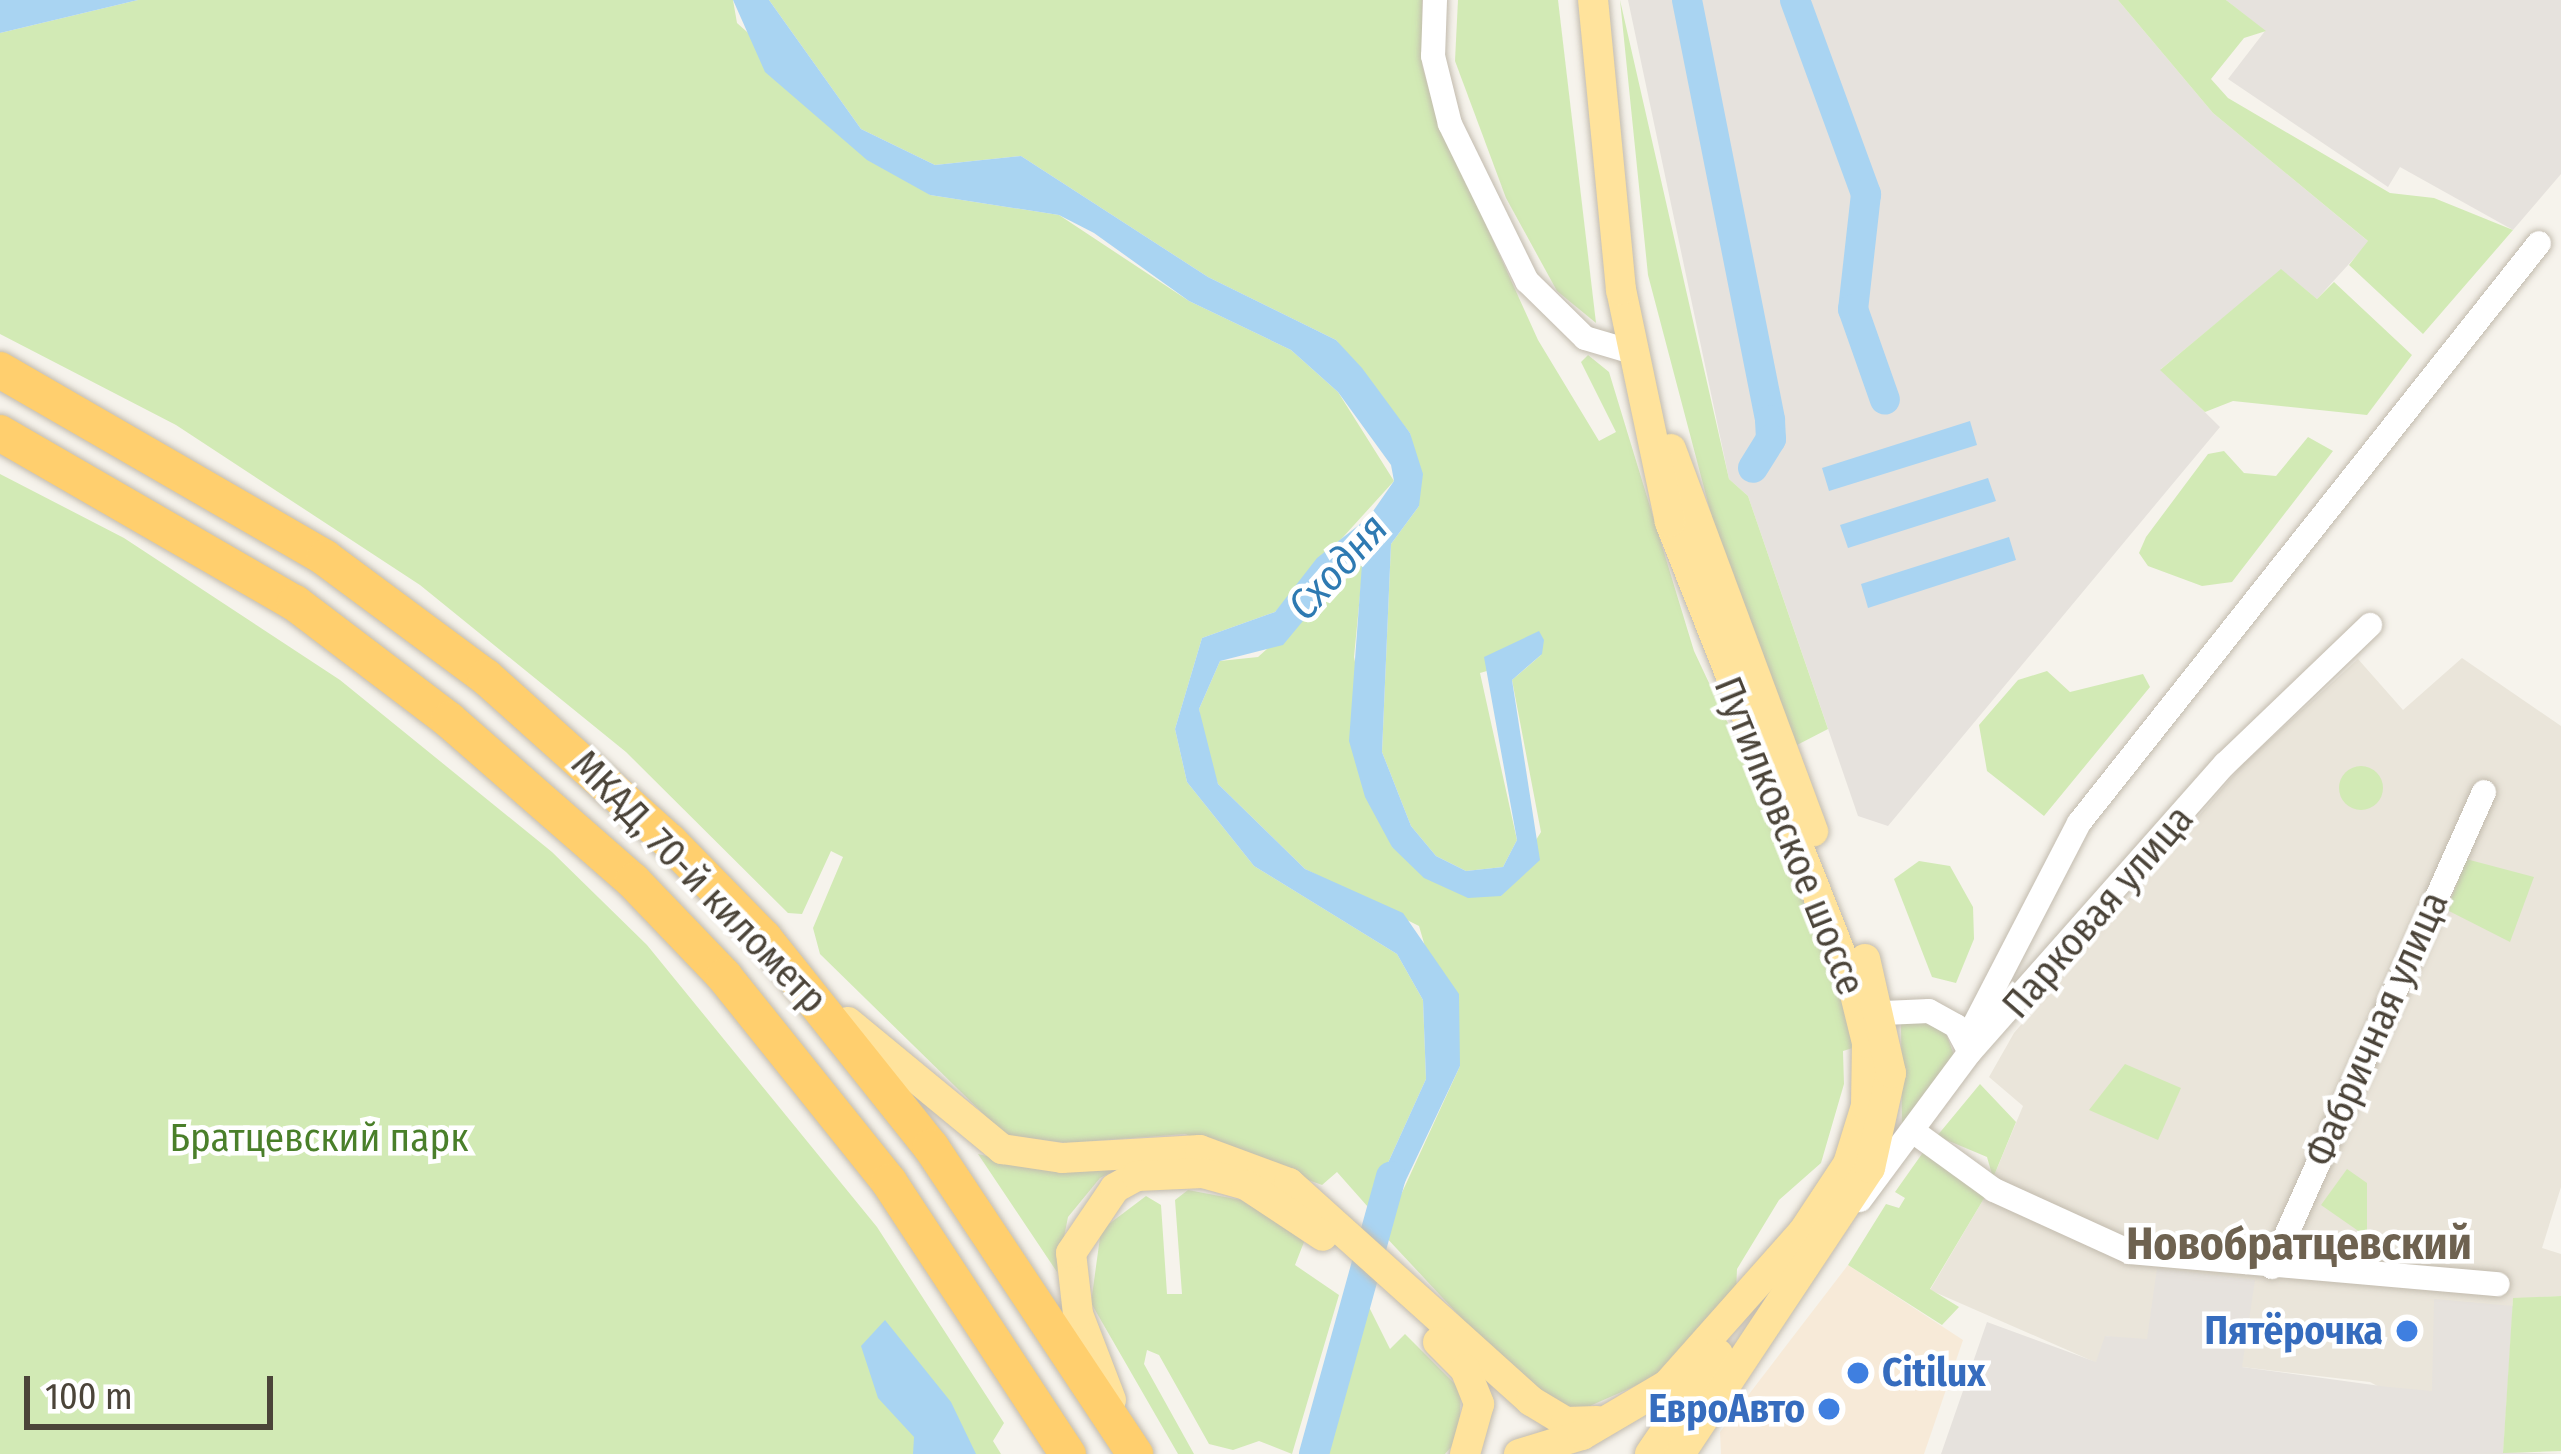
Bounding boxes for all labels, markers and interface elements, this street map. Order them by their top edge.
water label: Сходня [1277,504,1399,630]
street label: Путилковское шоссе [1704,670,1874,1002]
street label: МКАД, 70-й километр [562,741,836,1023]
street label: Парковая улица [1993,796,2203,1028]
street label: Фабричная улица [2296,885,2458,1173]
park label: Братцевский парк [170,1115,468,1161]
district label: Новобратцевский [2126,1218,2472,1272]
place label: Пятёрочка [2204,1308,2383,1354]
marker: Пятёрочка [2394,1318,2420,1344]
place label: Citilux [1882,1350,1986,1396]
scale bar [30,1352,279,1426]
marker: Citilux [1845,1360,1871,1386]
text: 100 m [45,1375,133,1419]
place label: ЕвроАвто [1648,1386,1805,1432]
marker: ЕвроАвто [1816,1396,1842,1422]

